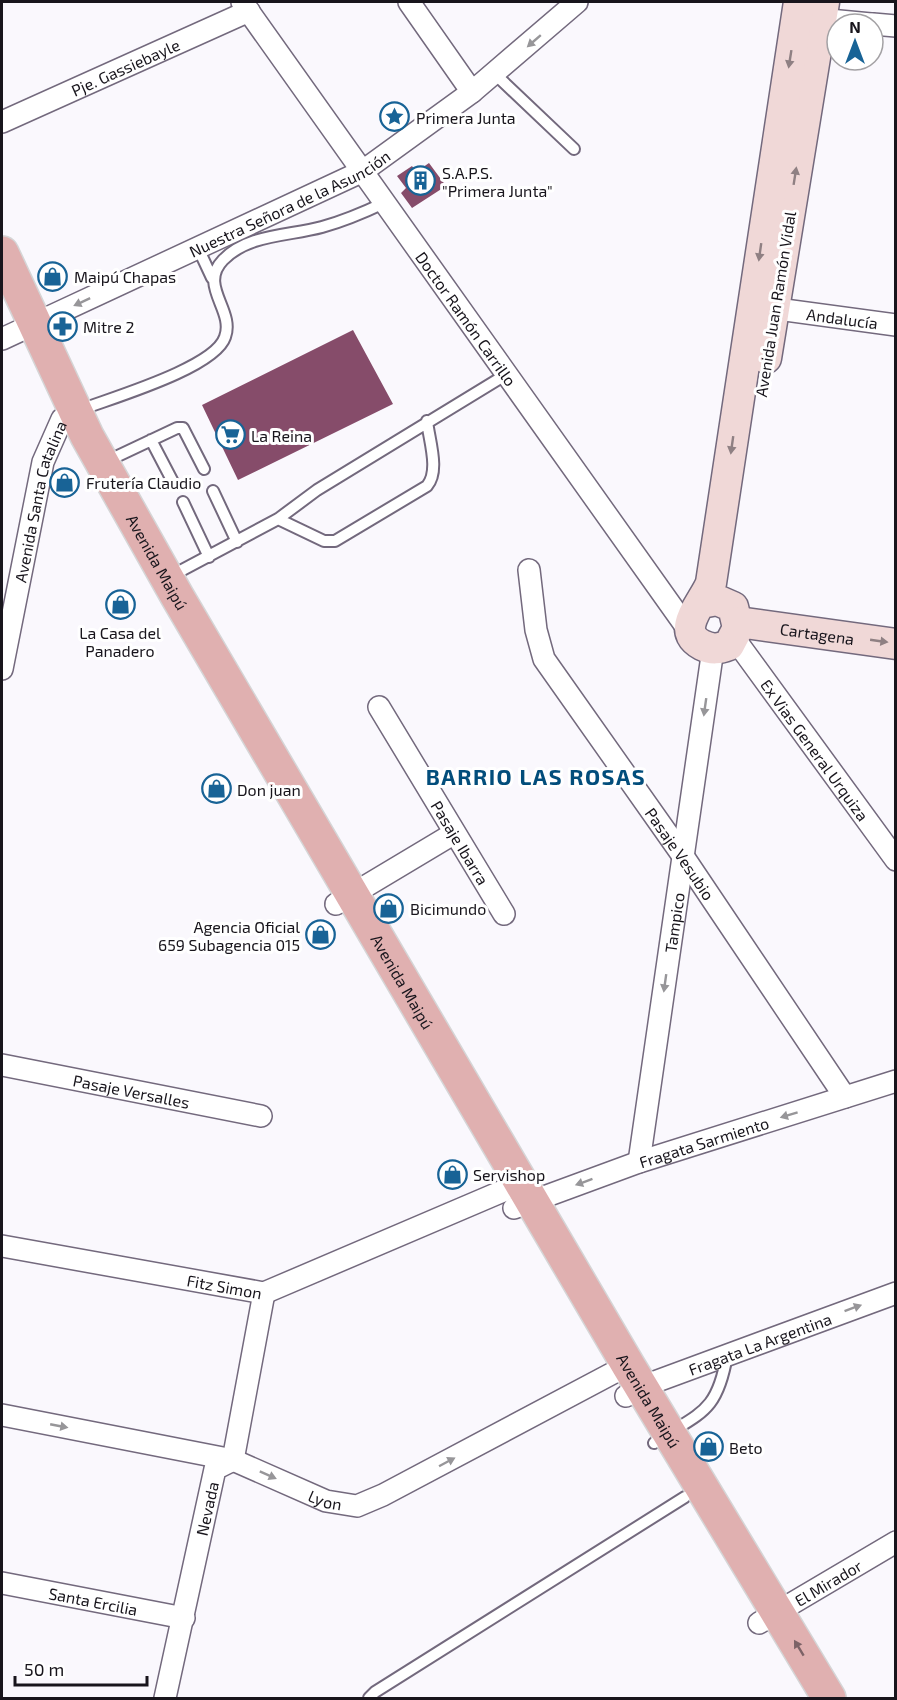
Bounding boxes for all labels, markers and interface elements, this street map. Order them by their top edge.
north arrow [825,12,885,72]
text: N [849,17,861,36]
street label: Pje. Gassiebayle [68,34,182,99]
one-way arrow [527,34,542,47]
one-way arrow [785,50,794,69]
place icon: Primera Junta [379,101,411,133]
place label: Primera Junta [416,108,516,127]
street label: Nuestra Señora de la Asunción [186,145,393,260]
place label: S.A.P.S. "Primera Junta" [442,163,553,200]
building icon: S.A.P.S. "Primera Junta" [405,165,437,197]
one-way arrow [791,166,800,185]
street label: Avenida Juan Ramón Vidal [751,209,799,398]
one-way arrow [756,243,765,262]
street label: Doctor Ramón Carrillo [413,247,521,389]
shop icon: Maipú Chapas [37,260,69,292]
place label: Maipú Chapas [74,267,176,286]
one-way arrow [73,297,90,306]
street label: Andalucía [805,304,879,332]
pharmacy icon: Mitre 2 [46,310,78,342]
place label: Mitre 2 [83,317,134,336]
street label: Avenida Santa Catalina [10,418,70,584]
supermarket icon: La Reina [214,419,246,451]
place label: La Reina [251,426,312,445]
one-way arrow [727,436,736,455]
shop icon: Frutería Claudio [49,466,81,498]
place label: Frutería Claudio [86,473,201,492]
street label: Avenida Maipú [123,511,192,613]
shop icon: La Casa del Panadero [104,588,136,620]
street label: Cartagena [779,618,856,648]
place label: La Casa del Panadero [79,623,161,660]
one-way arrow [870,637,889,646]
street label: Ex Vias General Urquiza [757,675,873,824]
one-way arrow [700,697,709,716]
district label: BARRIO LAS ROSAS [426,763,646,789]
shop icon: Don juan [200,773,232,805]
place label: Don juan [237,780,301,800]
street label: Pasaje Ibarra [428,797,493,888]
street label: Pasaje Vesubio [642,803,719,903]
street label: Tampico [660,891,687,954]
shop icon: Bicimundo [373,892,405,924]
place label: Bicimundo [410,899,486,918]
place label: Agencia Oficial 659 Subagencia 015 [158,917,300,954]
shop icon: Agencia Oficial 659 Subagencia 015 [305,919,337,951]
street label: Avenida Maipú [368,930,438,1032]
one-way arrow [660,974,669,993]
street label: Pasaje Versalles [72,1070,191,1111]
one-way arrow [780,1110,798,1120]
street label: Fragata Sarmiento [636,1112,771,1171]
shop icon: Servishop [436,1158,468,1190]
place label: Servishop [473,1165,545,1184]
one-way arrow [574,1177,592,1187]
street label: Fitz Simon [185,1270,263,1302]
one-way arrow [845,1303,863,1313]
street label: Fragata La Argentina [685,1308,834,1378]
street label: Avenida Maipú [614,1350,685,1451]
one-way arrow [50,1422,69,1431]
shop icon: Beto [692,1431,724,1463]
place label: Beto [729,1438,763,1457]
one-way arrow [438,1457,456,1467]
one-way arrow [260,1471,277,1480]
street label: Nevada [191,1480,222,1537]
street label: Lyon [306,1485,343,1513]
street label: El Mirador [791,1555,865,1610]
street label: Santa Ercilia [47,1583,139,1618]
one-way arrow [794,1640,805,1656]
scale bar [15,1649,147,1687]
text: 50 m [24,1658,64,1680]

